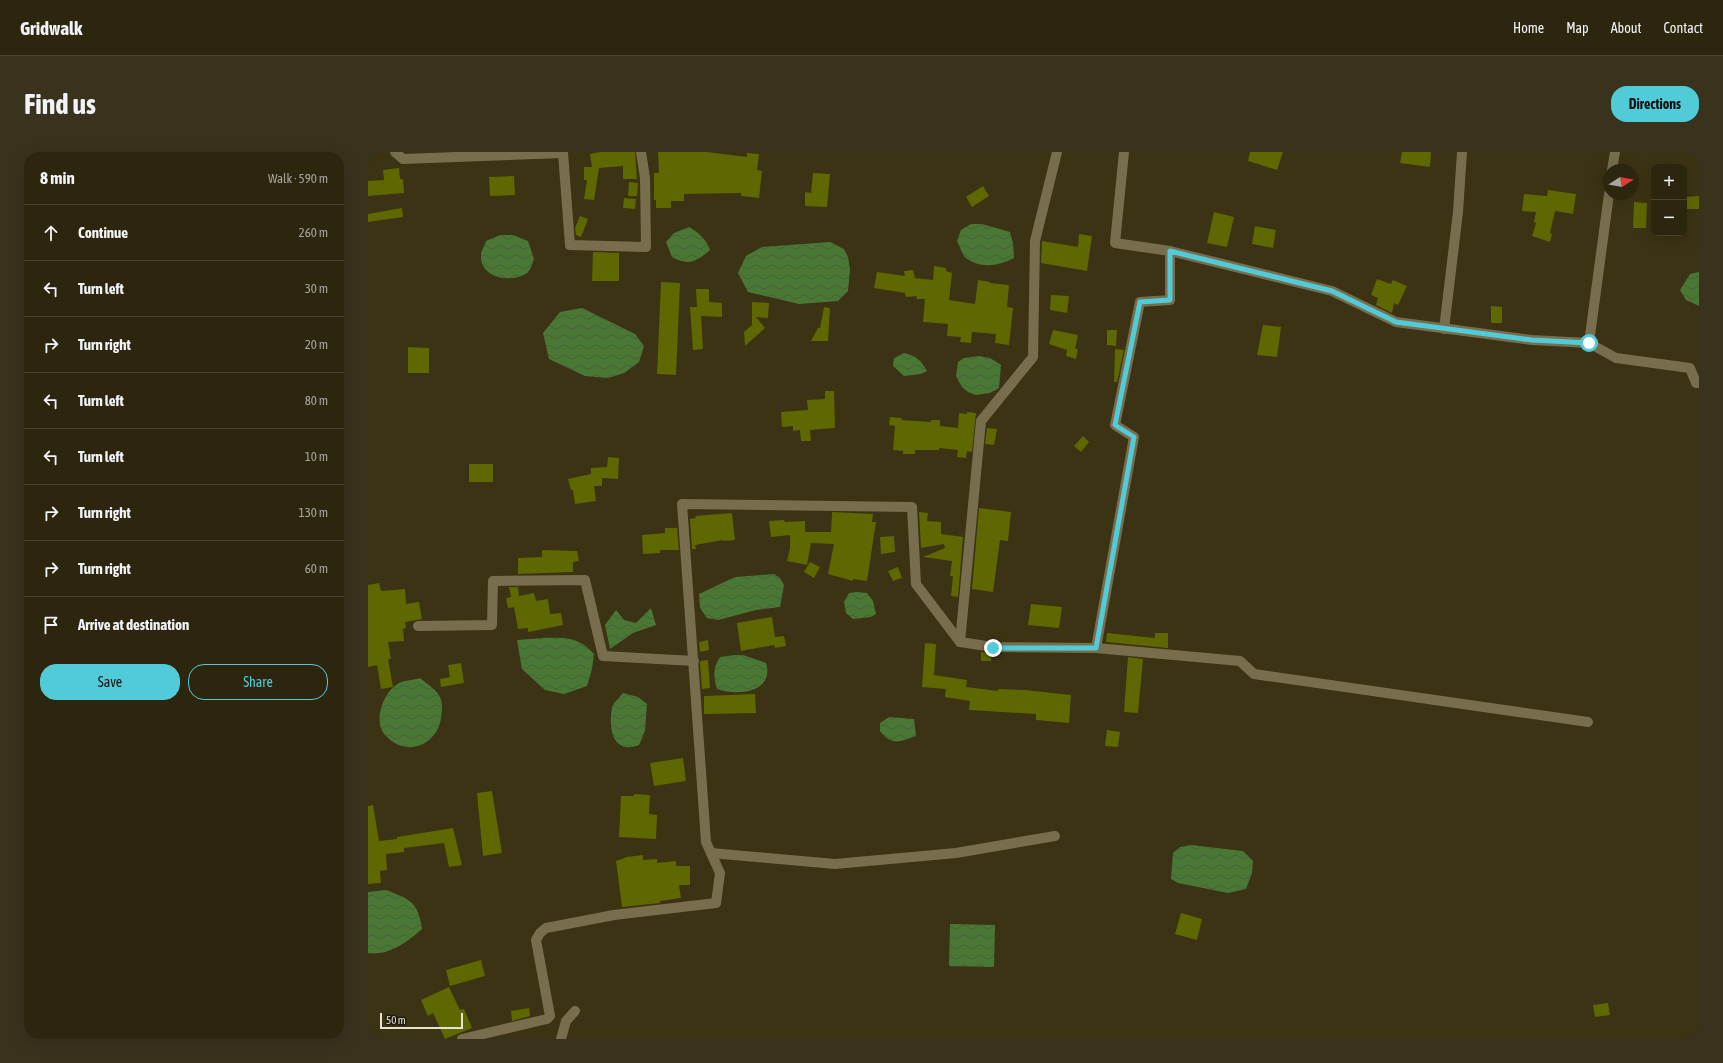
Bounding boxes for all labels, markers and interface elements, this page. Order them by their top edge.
text: Gridwalk [20,17,82,39]
text: Home [1513,20,1544,36]
text: Map [1566,20,1589,36]
text: About [1611,20,1642,36]
text: Contact [1664,20,1703,36]
button: Directions [1611,86,1699,122]
text: Find us [24,88,96,120]
north arrow [1603,164,1639,200]
map controls [1651,164,1687,236]
button: + [1651,164,1687,200]
text: 8 min [40,168,75,188]
text: Walk · 590 m [268,171,328,186]
button: − [1651,200,1687,236]
icon: ahead [40,222,62,244]
text: Continue [78,224,128,241]
text: 260 m [299,225,328,240]
icon: left [40,278,62,300]
text: Turn left [78,280,124,297]
text: 30 m [305,281,328,296]
icon: right [40,334,62,356]
route start [1580,334,1598,352]
text: Turn right [78,336,131,353]
text: 20 m [305,337,328,352]
icon: left [40,390,62,412]
text: Turn left [78,392,124,409]
text: 80 m [305,393,328,408]
icon: left [40,446,62,468]
text: Turn left [78,448,124,465]
text: 10 m [305,449,328,464]
icon: right [40,502,62,524]
text: Turn right [78,504,131,521]
text: 130 m [299,505,328,520]
icon: right [40,558,62,580]
text: Turn right [78,560,131,577]
text: 60 m [305,561,328,576]
icon: arrive [40,614,62,636]
text: Arrive at destination [78,616,189,633]
route end [984,639,1002,657]
button: Save [40,664,180,700]
button: Share [188,664,328,700]
scale bar [380,1011,463,1030]
text: 50 m [386,1014,406,1026]

